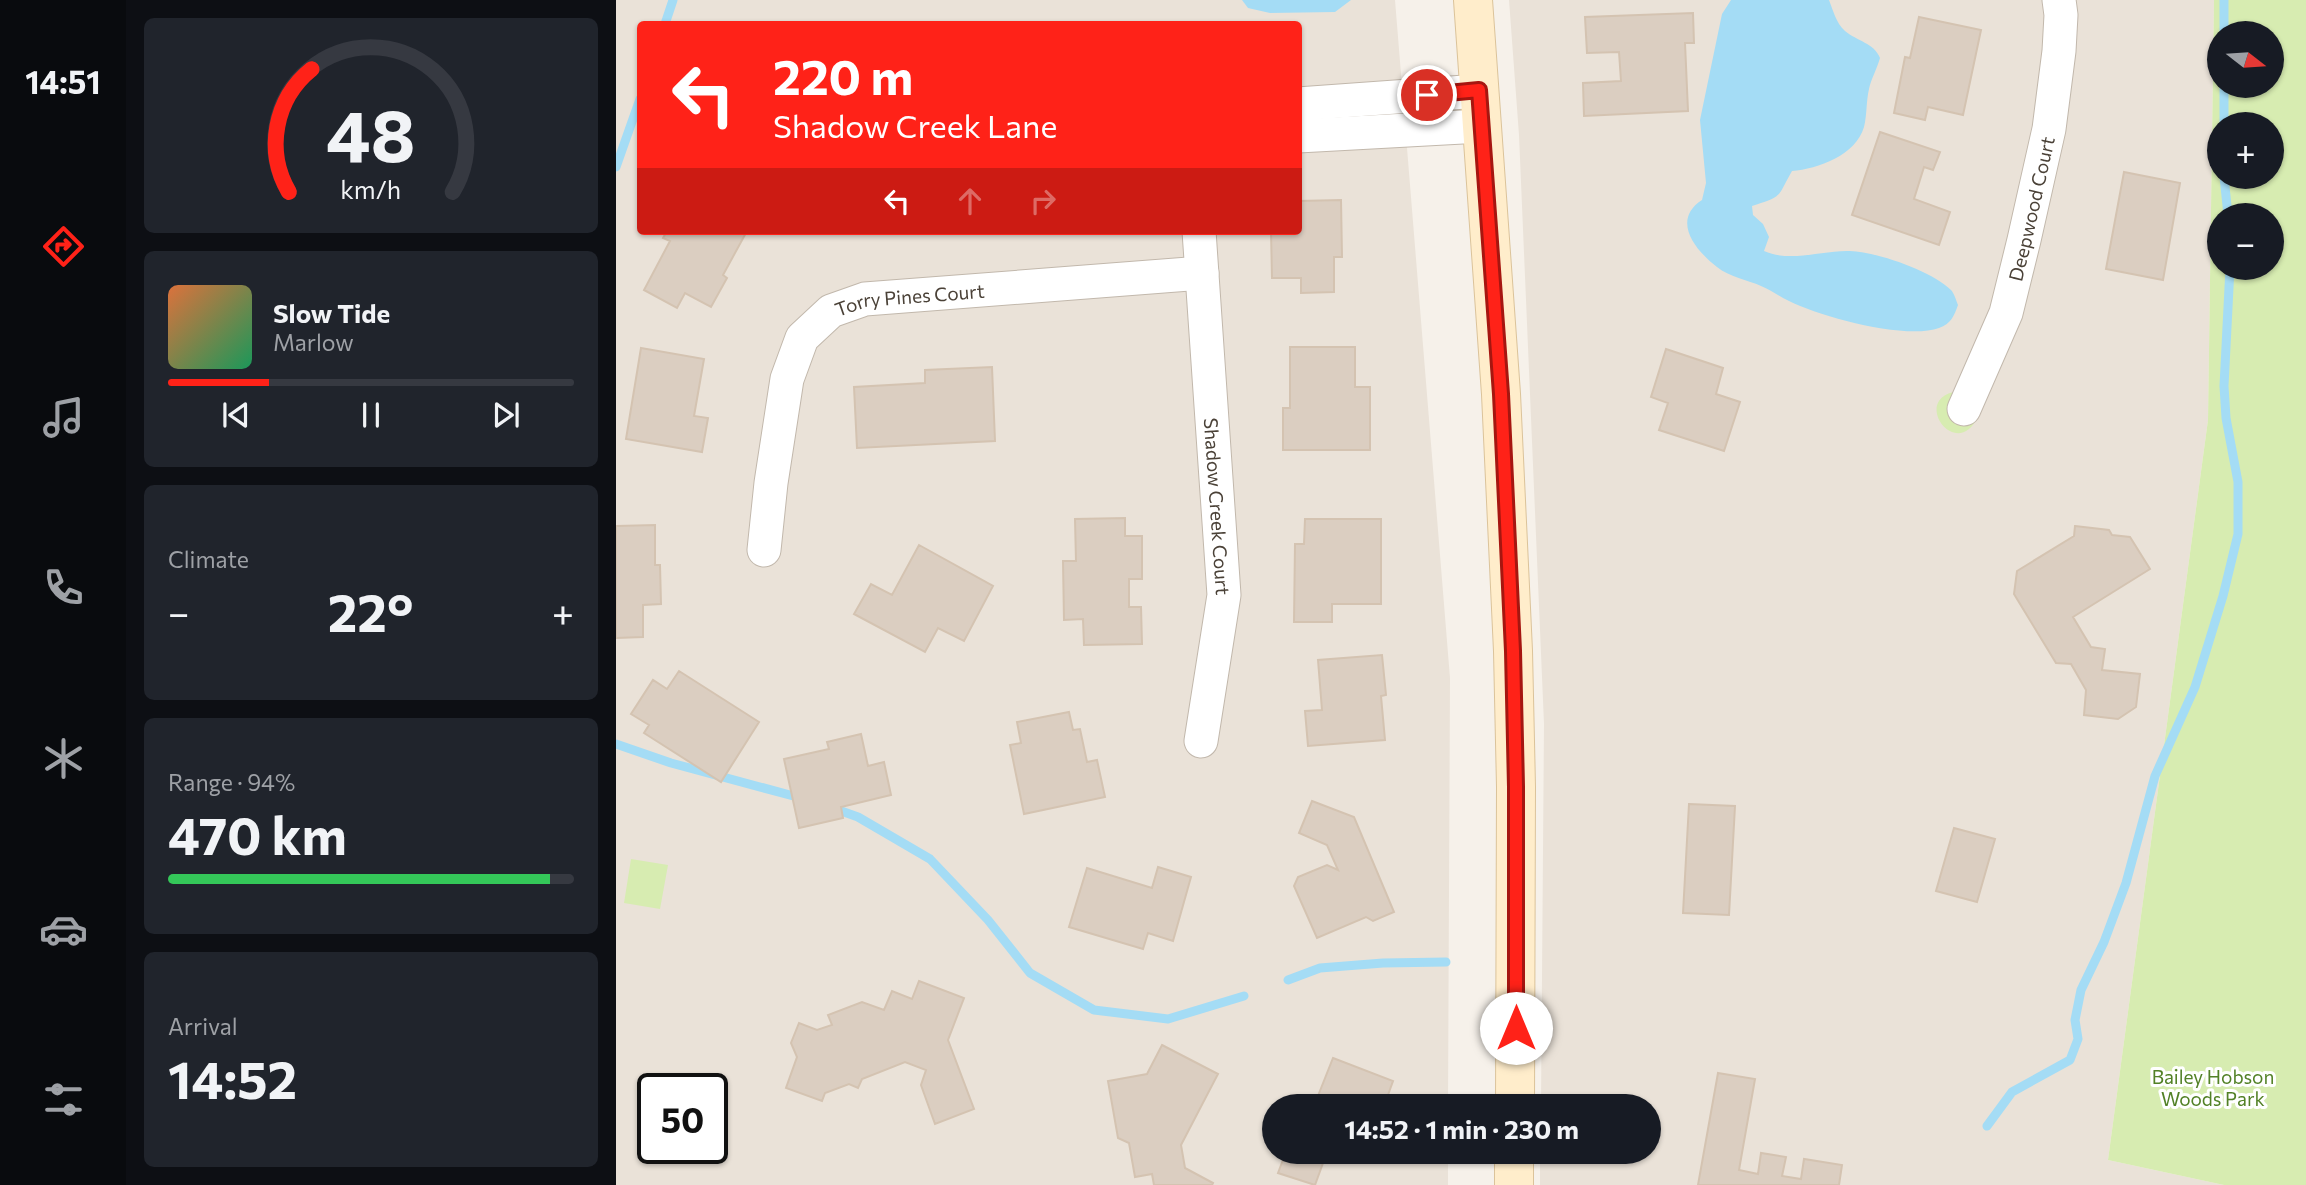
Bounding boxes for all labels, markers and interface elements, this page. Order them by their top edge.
north arrow [2207,21,2284,98]
map controls [2207,21,2284,280]
text: 220 m [773,45,913,105]
icon: left [658,49,749,140]
text: 14:51 [25,61,101,101]
pin [1397,65,1457,125]
icon: arrive [1408,76,1446,114]
text: 48 [326,88,416,177]
text: Shadow Creek Lane [773,105,1057,145]
button: + [2207,112,2284,189]
street label: Deepwood Court [2003,134,2059,283]
text: km/h [341,174,401,204]
icon: left [878,182,916,220]
icon: ahead [951,182,989,220]
icon: right [1024,182,1062,220]
button: − [2207,203,2284,280]
icon: directions [39,222,88,271]
street label: Torry Pines Court [831,278,985,320]
text: Slow Tide [273,297,390,328]
text: Marlow [273,328,354,356]
icon: music [39,393,88,442]
icon: previous [217,396,255,434]
icon: pause [352,396,390,434]
icon: next [487,396,525,434]
street label: Shadow Creek Court [1200,417,1235,596]
text: Climate [168,545,249,573]
icon: phone [39,563,88,612]
text: 22° [328,579,413,643]
text: − [168,588,190,635]
text: + [552,588,574,635]
icon: climate [39,734,88,783]
text: Range · 94% [168,768,295,796]
text: 470 km [168,802,347,866]
icon: car [39,905,88,954]
position arrow [1479,991,1553,1065]
text: Arrival [168,1012,238,1040]
text: 14:52 [168,1046,297,1110]
park label: Bailey Hobson Woods Park [2152,1065,2274,1110]
speed limit sign: 50 [637,1073,728,1164]
icon: filters [39,1075,88,1124]
text: 14:52 · 1 min · 230 m [1344,1113,1579,1144]

